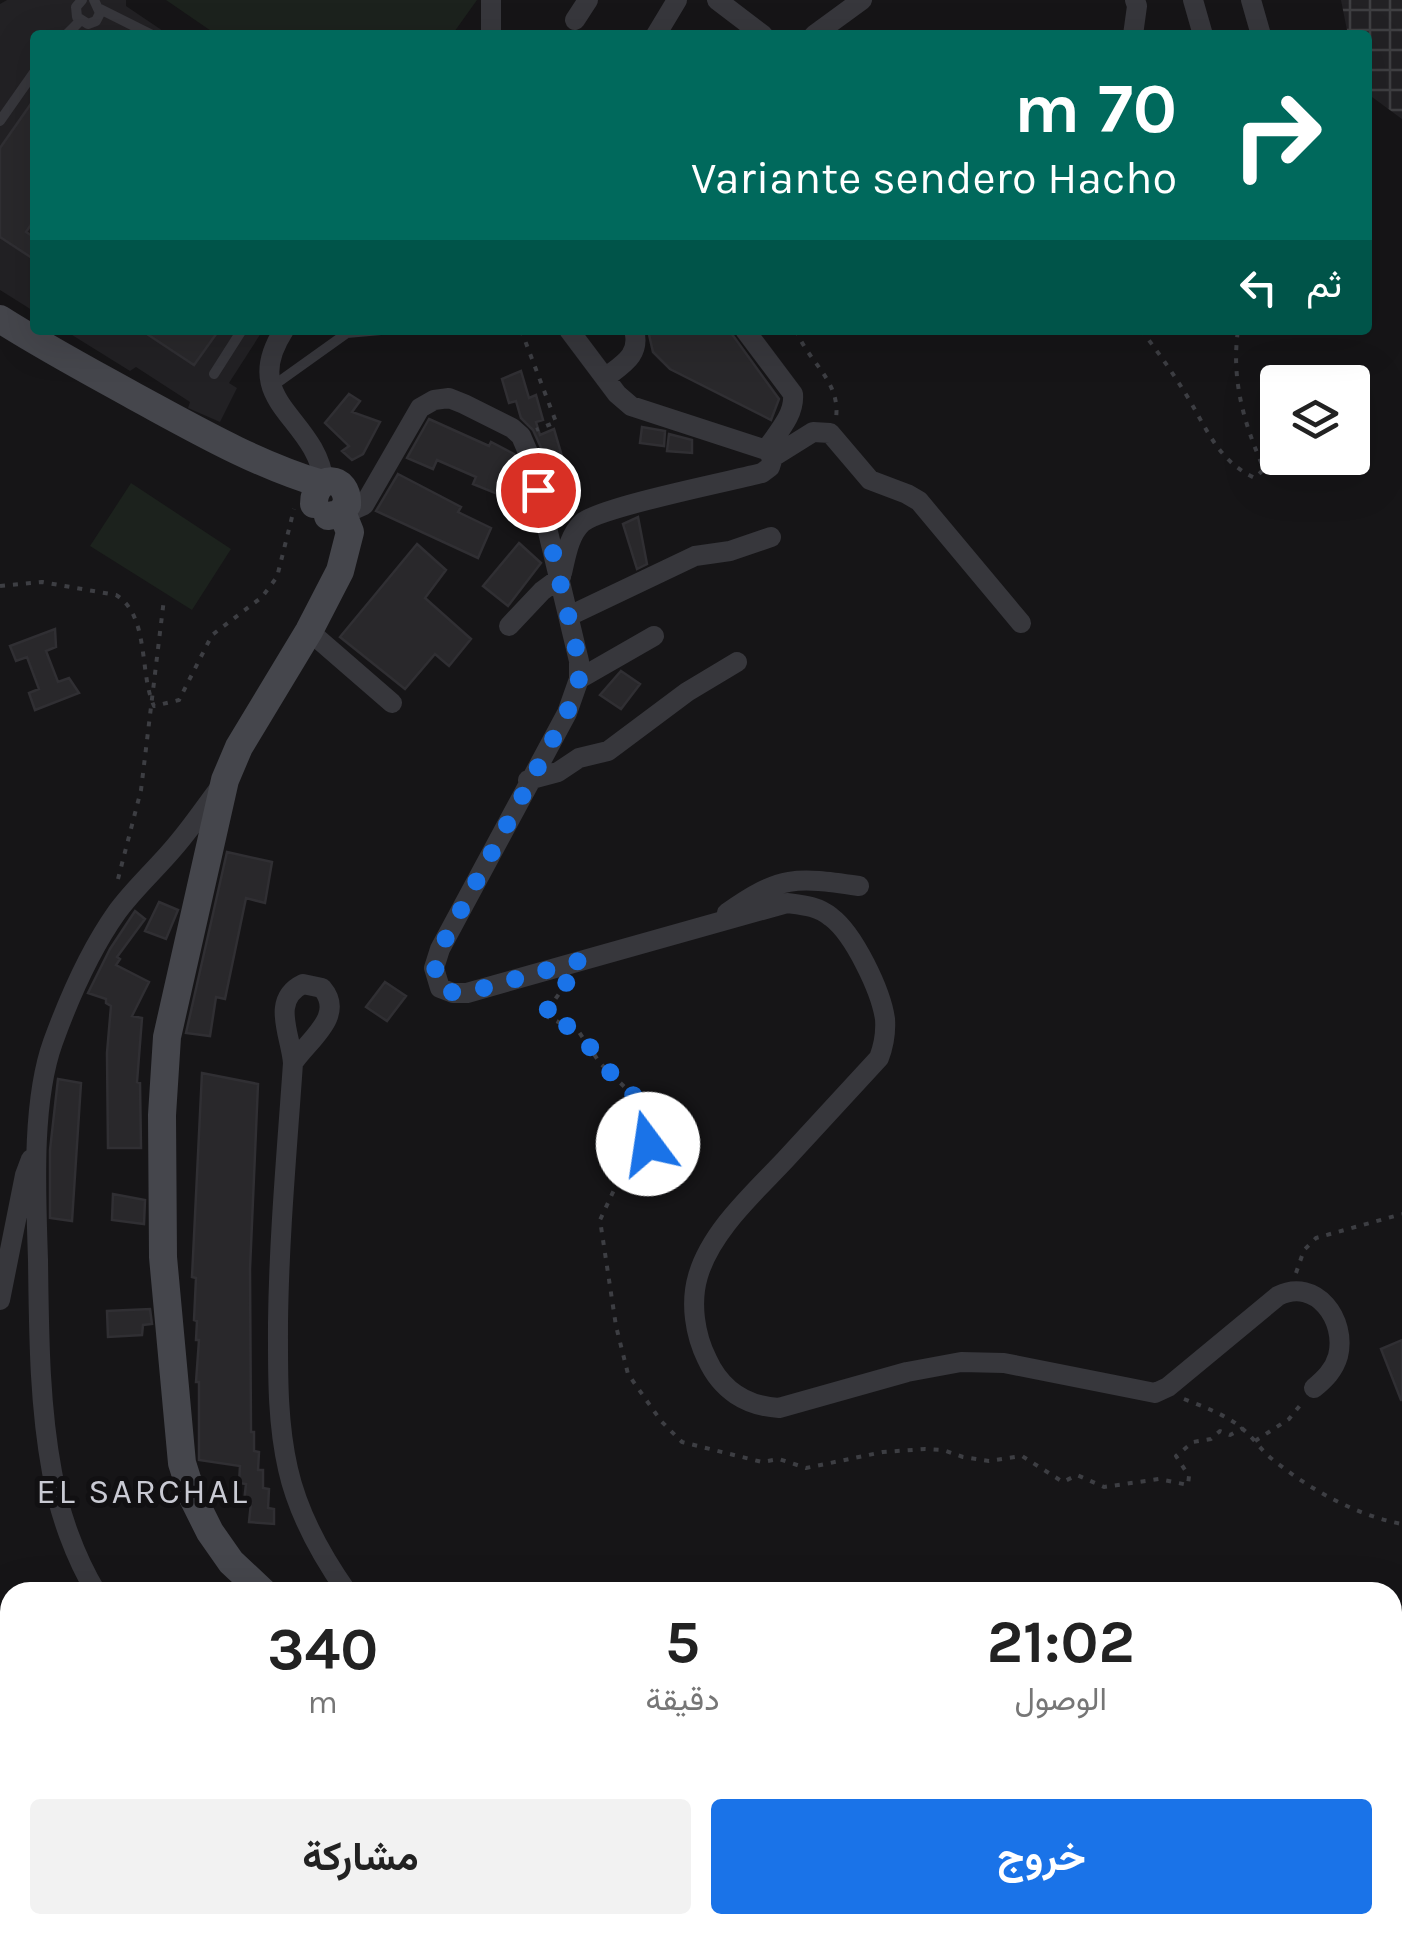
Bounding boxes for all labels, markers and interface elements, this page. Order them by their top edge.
text: 70 m [1014,68,1177,150]
icon: right [1212,70,1342,200]
text: Variante sendero Hacho [691,152,1177,204]
icon: left [1231,260,1286,315]
text: ثم [1306,262,1342,307]
map controls [1260,365,1370,475]
button: layers [1260,365,1370,475]
pin [496,448,581,533]
icon: arrive [511,463,566,518]
position arrow [596,1092,700,1196]
district label: EL SARCHAL [36,1471,250,1512]
text: 5 [665,1607,700,1677]
text: 21:02 [987,1607,1135,1677]
text: 340 [267,1614,378,1684]
text: دقيقة [645,1681,719,1718]
text: الوصول [1015,1681,1107,1718]
text: m [308,1684,338,1721]
button: مشاركة [30,1799,691,1914]
button: خروج [711,1799,1372,1914]

